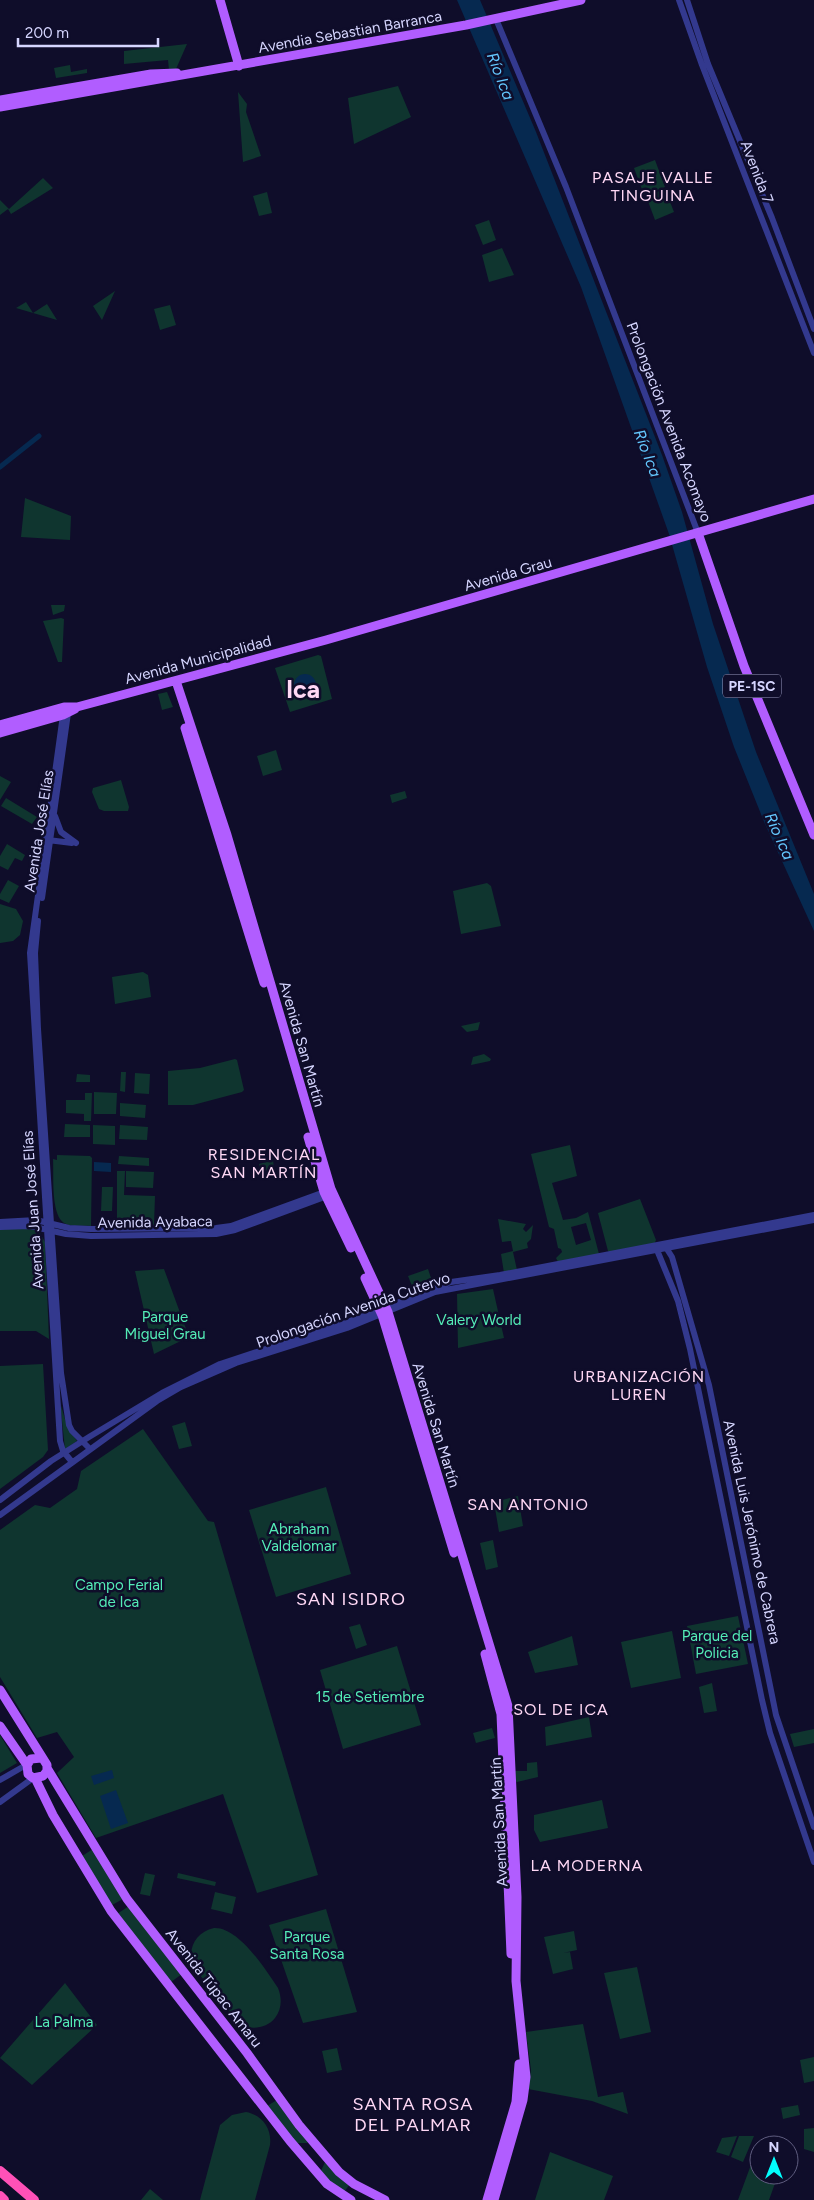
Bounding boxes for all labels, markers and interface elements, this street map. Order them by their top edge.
street label: Avendia Sebastian Barranca [257,7,443,57]
scale bar [18,15,158,47]
text: 200 m [25,24,69,42]
water label: Río Ica [483,50,518,103]
street label: Avenida 7 [737,138,777,206]
district label: PASAJE VALLE TINGUINA [592,168,714,205]
street label: Prolongación Avenida Acomayo [622,319,716,525]
water label: Río Ica [630,427,665,480]
street label: Avenida Grau [462,553,554,595]
street label: Avenida Municipalidad [123,632,273,688]
district label: Ica [286,674,320,704]
road number: PE-1SC [723,674,781,698]
street label: Avenida José Elías [20,769,58,893]
water label: Río Ica [761,810,798,863]
street label: Avenida San Martín [275,979,329,1109]
street label: Avenida Juan José Elías [18,1130,48,1290]
district label: RESIDENCIAL SAN MARTÍN [208,1145,320,1182]
street label: Avenida Ayabaca [97,1212,213,1232]
street label: Prolongación Avenida Cutervo [254,1268,453,1352]
park label: Parque Miguel Grau [124,1308,206,1343]
park label: Valery World [436,1311,522,1329]
street label: Avenida San Martín [408,1360,464,1490]
district label: URBANIZACIÓN LUREN [573,1367,705,1404]
street label: Avenida Luis Jerónimo de Cabrera [719,1418,785,1646]
district label: SAN ANTONIO [467,1495,589,1514]
park label: Abraham Valdelomar [261,1520,337,1555]
park label: Campo Ferial de Ica [75,1576,163,1611]
district label: SAN ISIDRO [296,1588,406,1610]
park label: Parque del Policia [682,1627,752,1662]
park label: 15 de Setiembre [316,1688,424,1706]
district label: SOL DE ICA [513,1700,609,1719]
street label: Avenida San Martín [487,1757,511,1887]
district label: LA MODERNA [531,1856,643,1875]
street label: Avenida Túpac Amaru [162,1925,266,2051]
park label: Parque Santa Rosa [270,1928,344,1963]
park label: La Palma [34,2013,94,2031]
district label: SANTA ROSA DEL PALMAR [353,2093,473,2136]
north arrow [749,2135,799,2185]
text: N [769,2139,779,2156]

